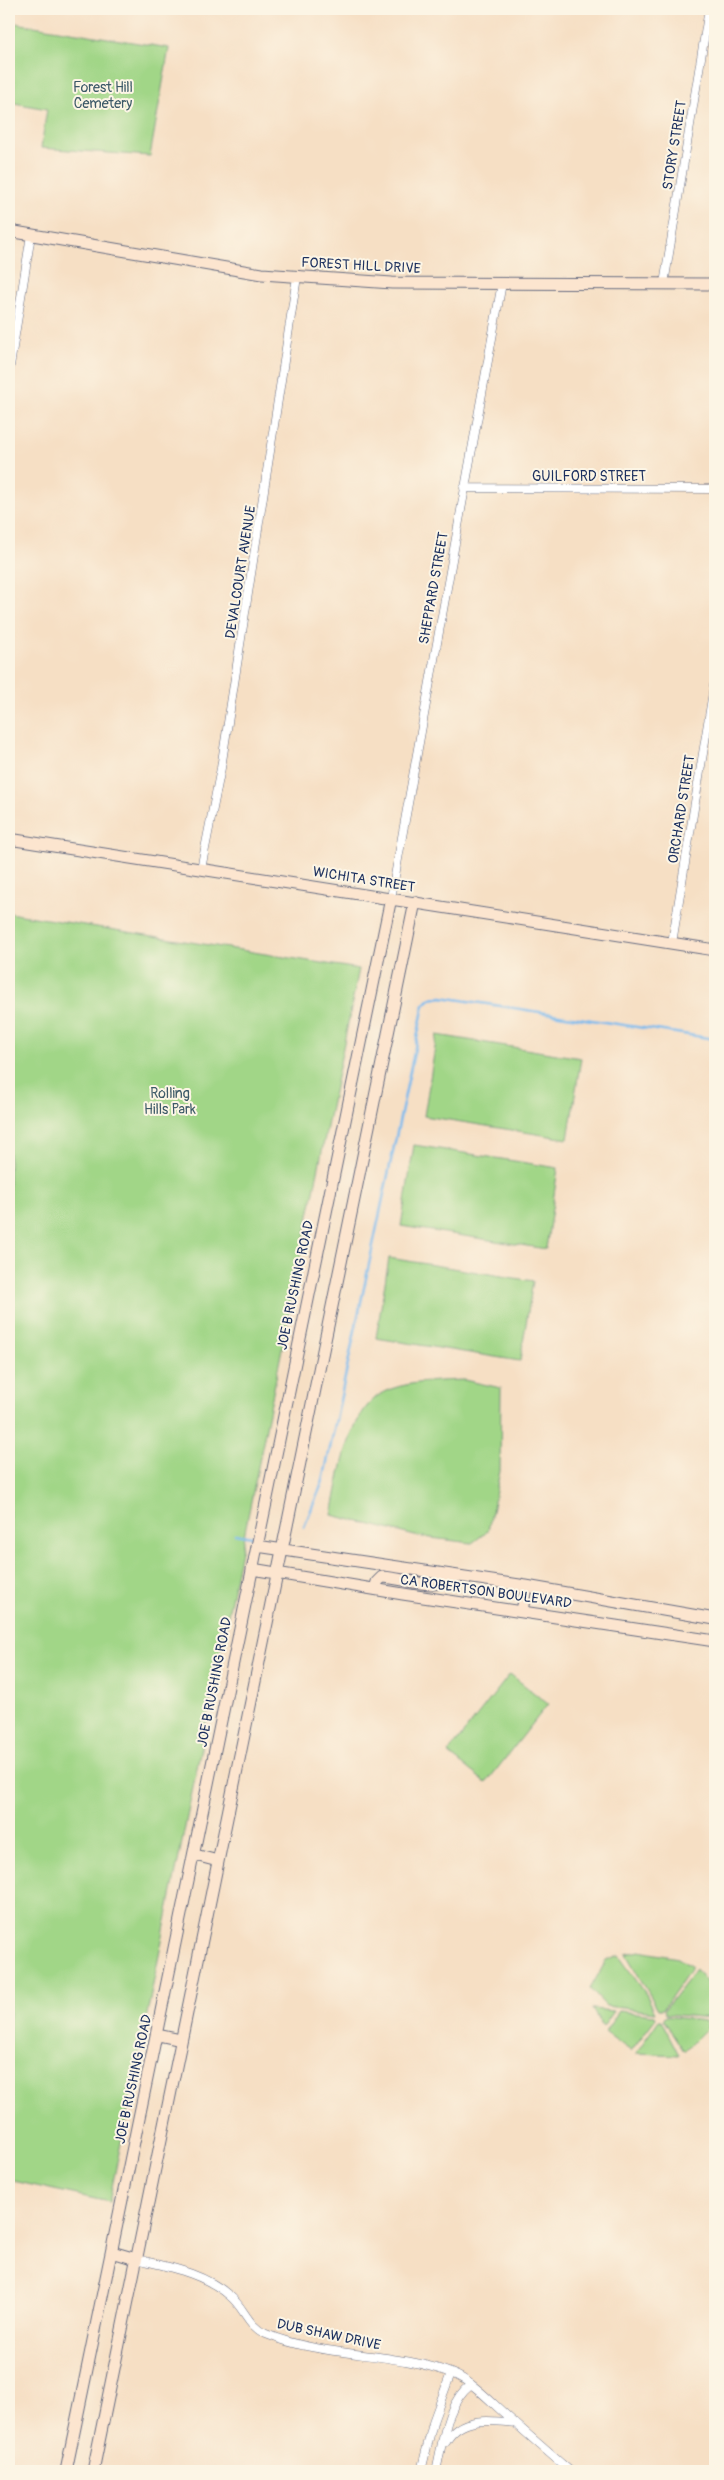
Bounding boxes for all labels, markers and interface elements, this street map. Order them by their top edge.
park label: Forest Hill Cemetery [73,79,133,112]
street label: STORY STREET [659,99,690,191]
street label: FOREST HILL DRIVE [301,254,421,277]
street label: GUILFORD STREET [532,468,646,485]
street label: DEVALCOURT AVENUE [222,504,259,640]
street label: SHEPPARD STREET [415,530,452,646]
street label: ORCHARD STREET [665,753,699,865]
street label: WICHITA STREET [312,863,416,896]
park label: Rolling Hills Park [144,1085,196,1118]
street label: JOE B RUSHING ROAD [273,1219,318,1351]
street label: CA ROBERTSON BOULEVARD [399,1571,573,1612]
street label: JOE B RUSHING ROAD [194,1616,235,1748]
street label: JOE B RUSHING ROAD [111,2013,156,2145]
street label: DUB SHAW DRIVE [275,2315,382,2354]

